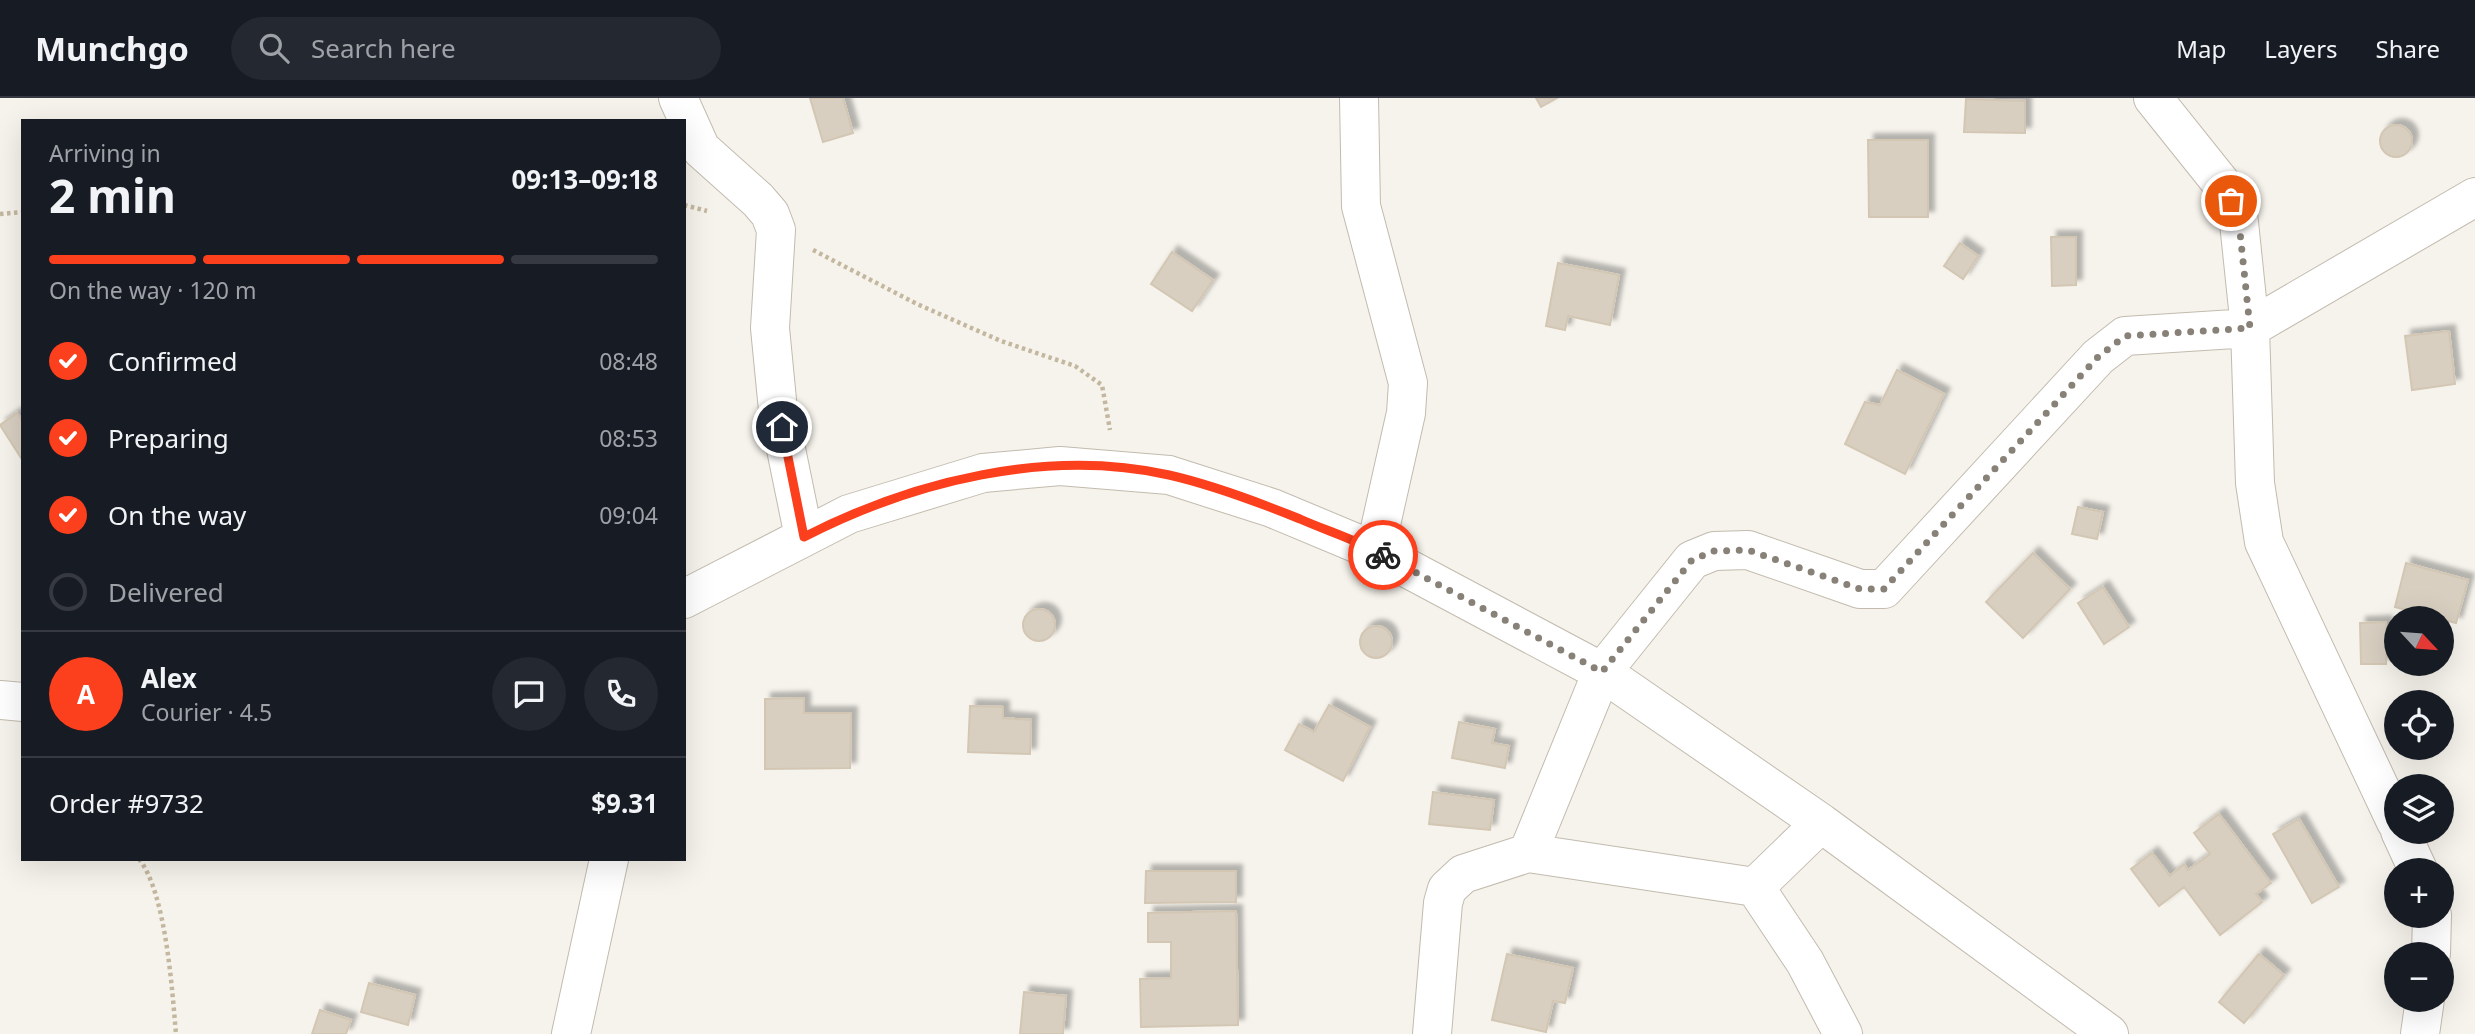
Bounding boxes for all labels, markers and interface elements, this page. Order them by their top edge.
search box [231,17,721,80]
text: Munchgo [35,26,189,71]
icon: search [255,29,293,67]
text: Search here [311,30,456,66]
text: Map [2176,32,2226,65]
text: Layers [2264,32,2338,65]
text: Share [2376,32,2440,65]
text: Arriving in [49,137,161,169]
text: 09:13–09:18 [511,161,658,197]
text: 2 min [49,164,176,226]
pin [2201,171,2261,231]
icon: bag [2212,182,2250,220]
text: On the way · 120 m [49,274,256,306]
icon: check [49,342,87,380]
text: Confirmed [108,343,238,379]
text: 08:48 [599,345,658,377]
pin [752,397,812,457]
icon: home [763,408,801,446]
icon: check [49,419,87,457]
text: Preparing [108,420,229,456]
text: 08:53 [599,422,658,454]
icon: check [49,496,87,534]
text: On the way [108,497,246,533]
text: 09:04 [599,499,658,531]
courier [1348,520,1418,590]
icon: bike [1364,536,1402,574]
text: Delivered [108,574,224,610]
north arrow [2384,606,2454,676]
map controls [2384,606,2454,1012]
button: chat [492,657,566,731]
button: phone [584,657,658,731]
text: Alex [141,660,197,696]
text: A [77,676,95,712]
button: locate [2384,690,2454,760]
text: Courier · 4.5 [141,696,272,728]
button: layers [2384,774,2454,844]
text: Order #9732 [49,785,204,821]
text: $9.31 [591,785,658,821]
button: + [2384,858,2454,928]
button: − [2384,942,2454,1012]

